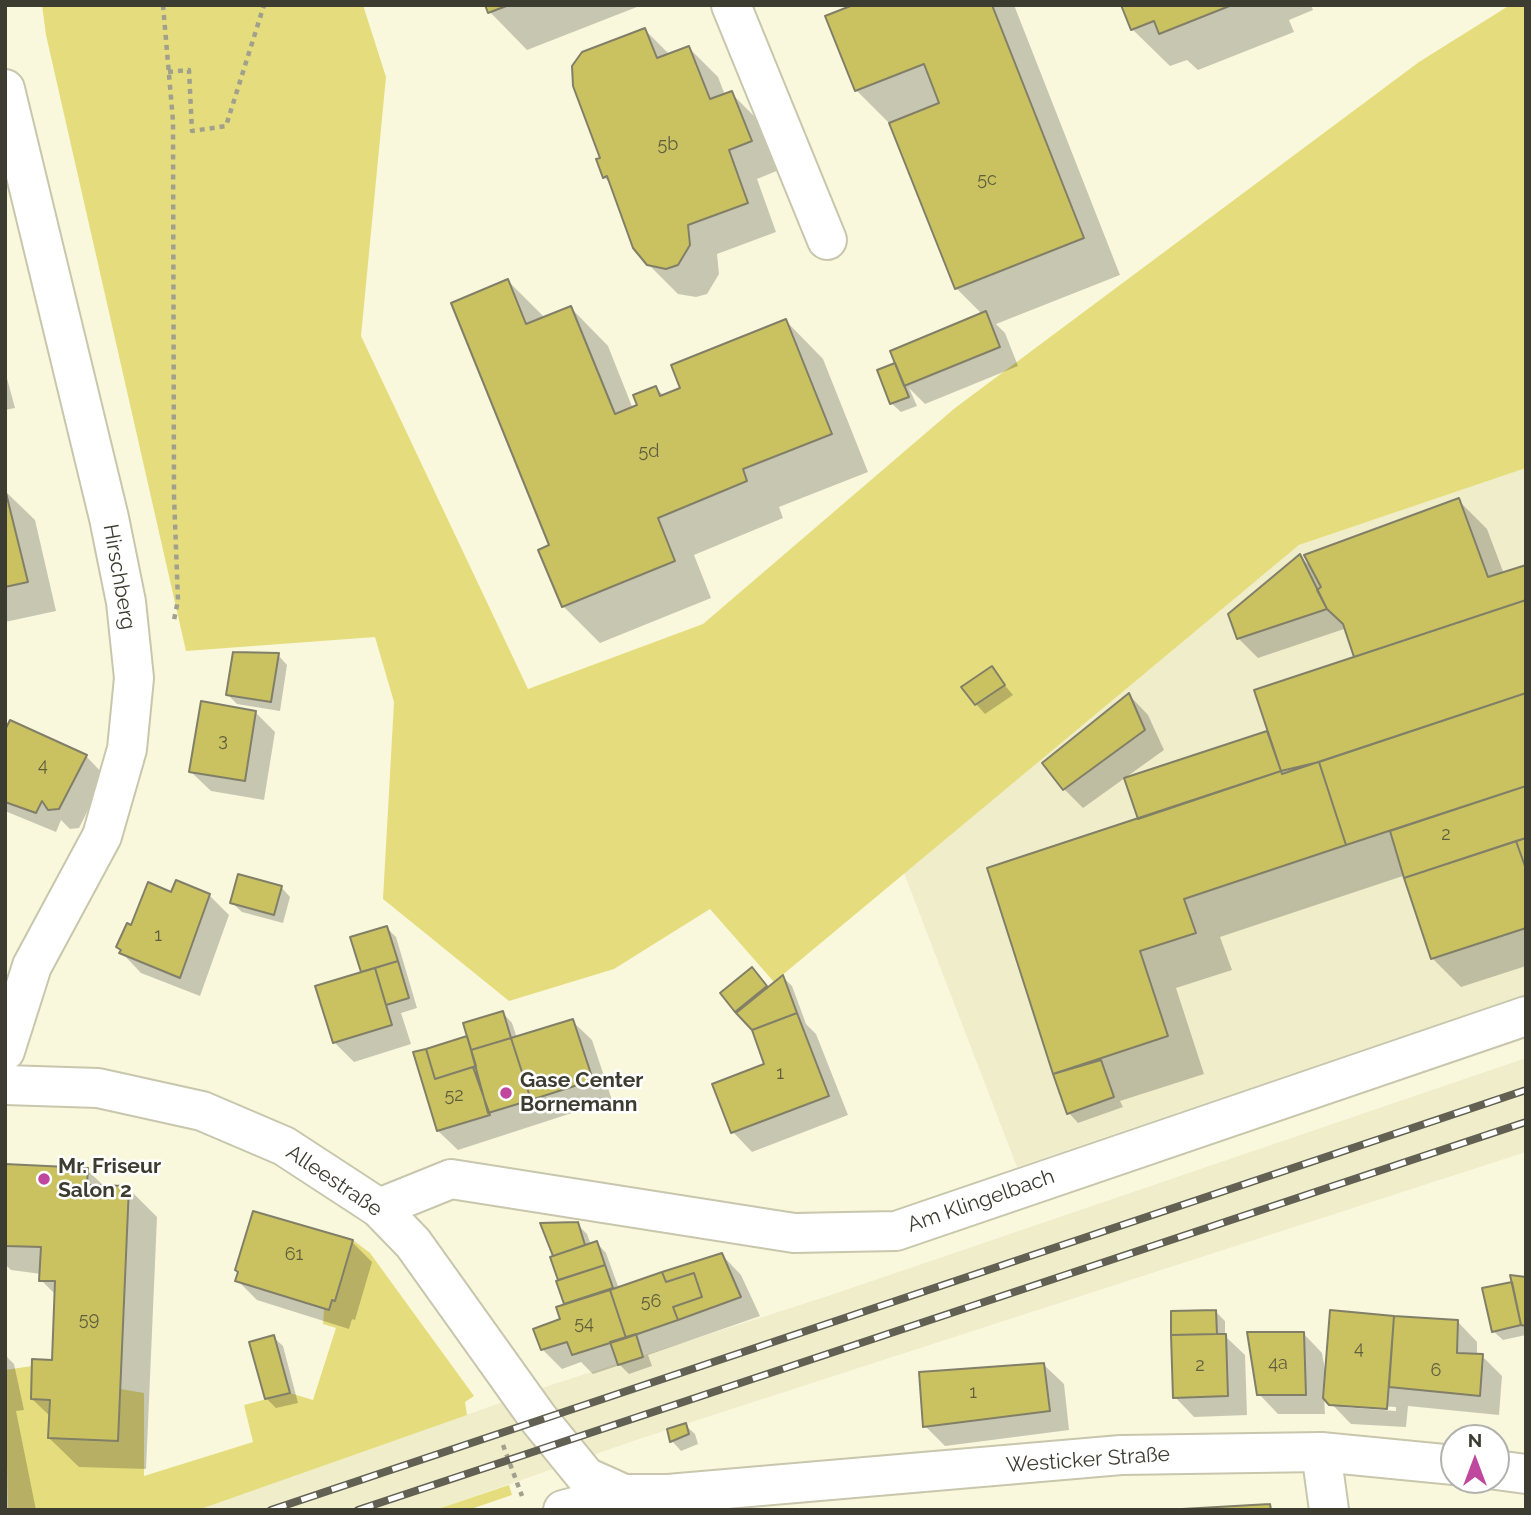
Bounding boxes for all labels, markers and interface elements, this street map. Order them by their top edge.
house number: 5b [658,134,678,156]
house number: 5c [977,169,997,191]
house number: 5d [638,441,660,463]
street label: Hirschberg [97,522,141,632]
house number: 3 [218,730,228,752]
house number: 4 [38,755,48,777]
house number: 2 [1441,824,1451,846]
house number: 1 [154,925,162,947]
house number: 1 [776,1063,784,1085]
place label: Gase Center Bornemann [520,1068,643,1118]
house number: 52 [444,1085,464,1107]
marker: Gase Center Bornemann [498,1085,514,1101]
street label: Alleestraße [281,1140,387,1222]
place label: Mr. Friseur Salon 2 [58,1154,161,1204]
street label: Am Klingelbach [904,1164,1058,1238]
marker: Mr. Friseur Salon 2 [36,1171,52,1187]
house number: 61 [285,1244,303,1266]
house number: 56 [641,1291,661,1313]
house number: 59 [79,1309,99,1331]
house number: 54 [574,1313,594,1335]
house number: 4 [1354,1338,1364,1360]
house number: 4a [1268,1353,1288,1375]
house number: 2 [1195,1355,1205,1377]
house number: 6 [1431,1360,1441,1382]
house number: 1 [969,1382,977,1404]
north arrow [1440,1424,1510,1494]
text: N [1468,1429,1482,1451]
street label: Westicker Straße [1005,1442,1171,1478]

